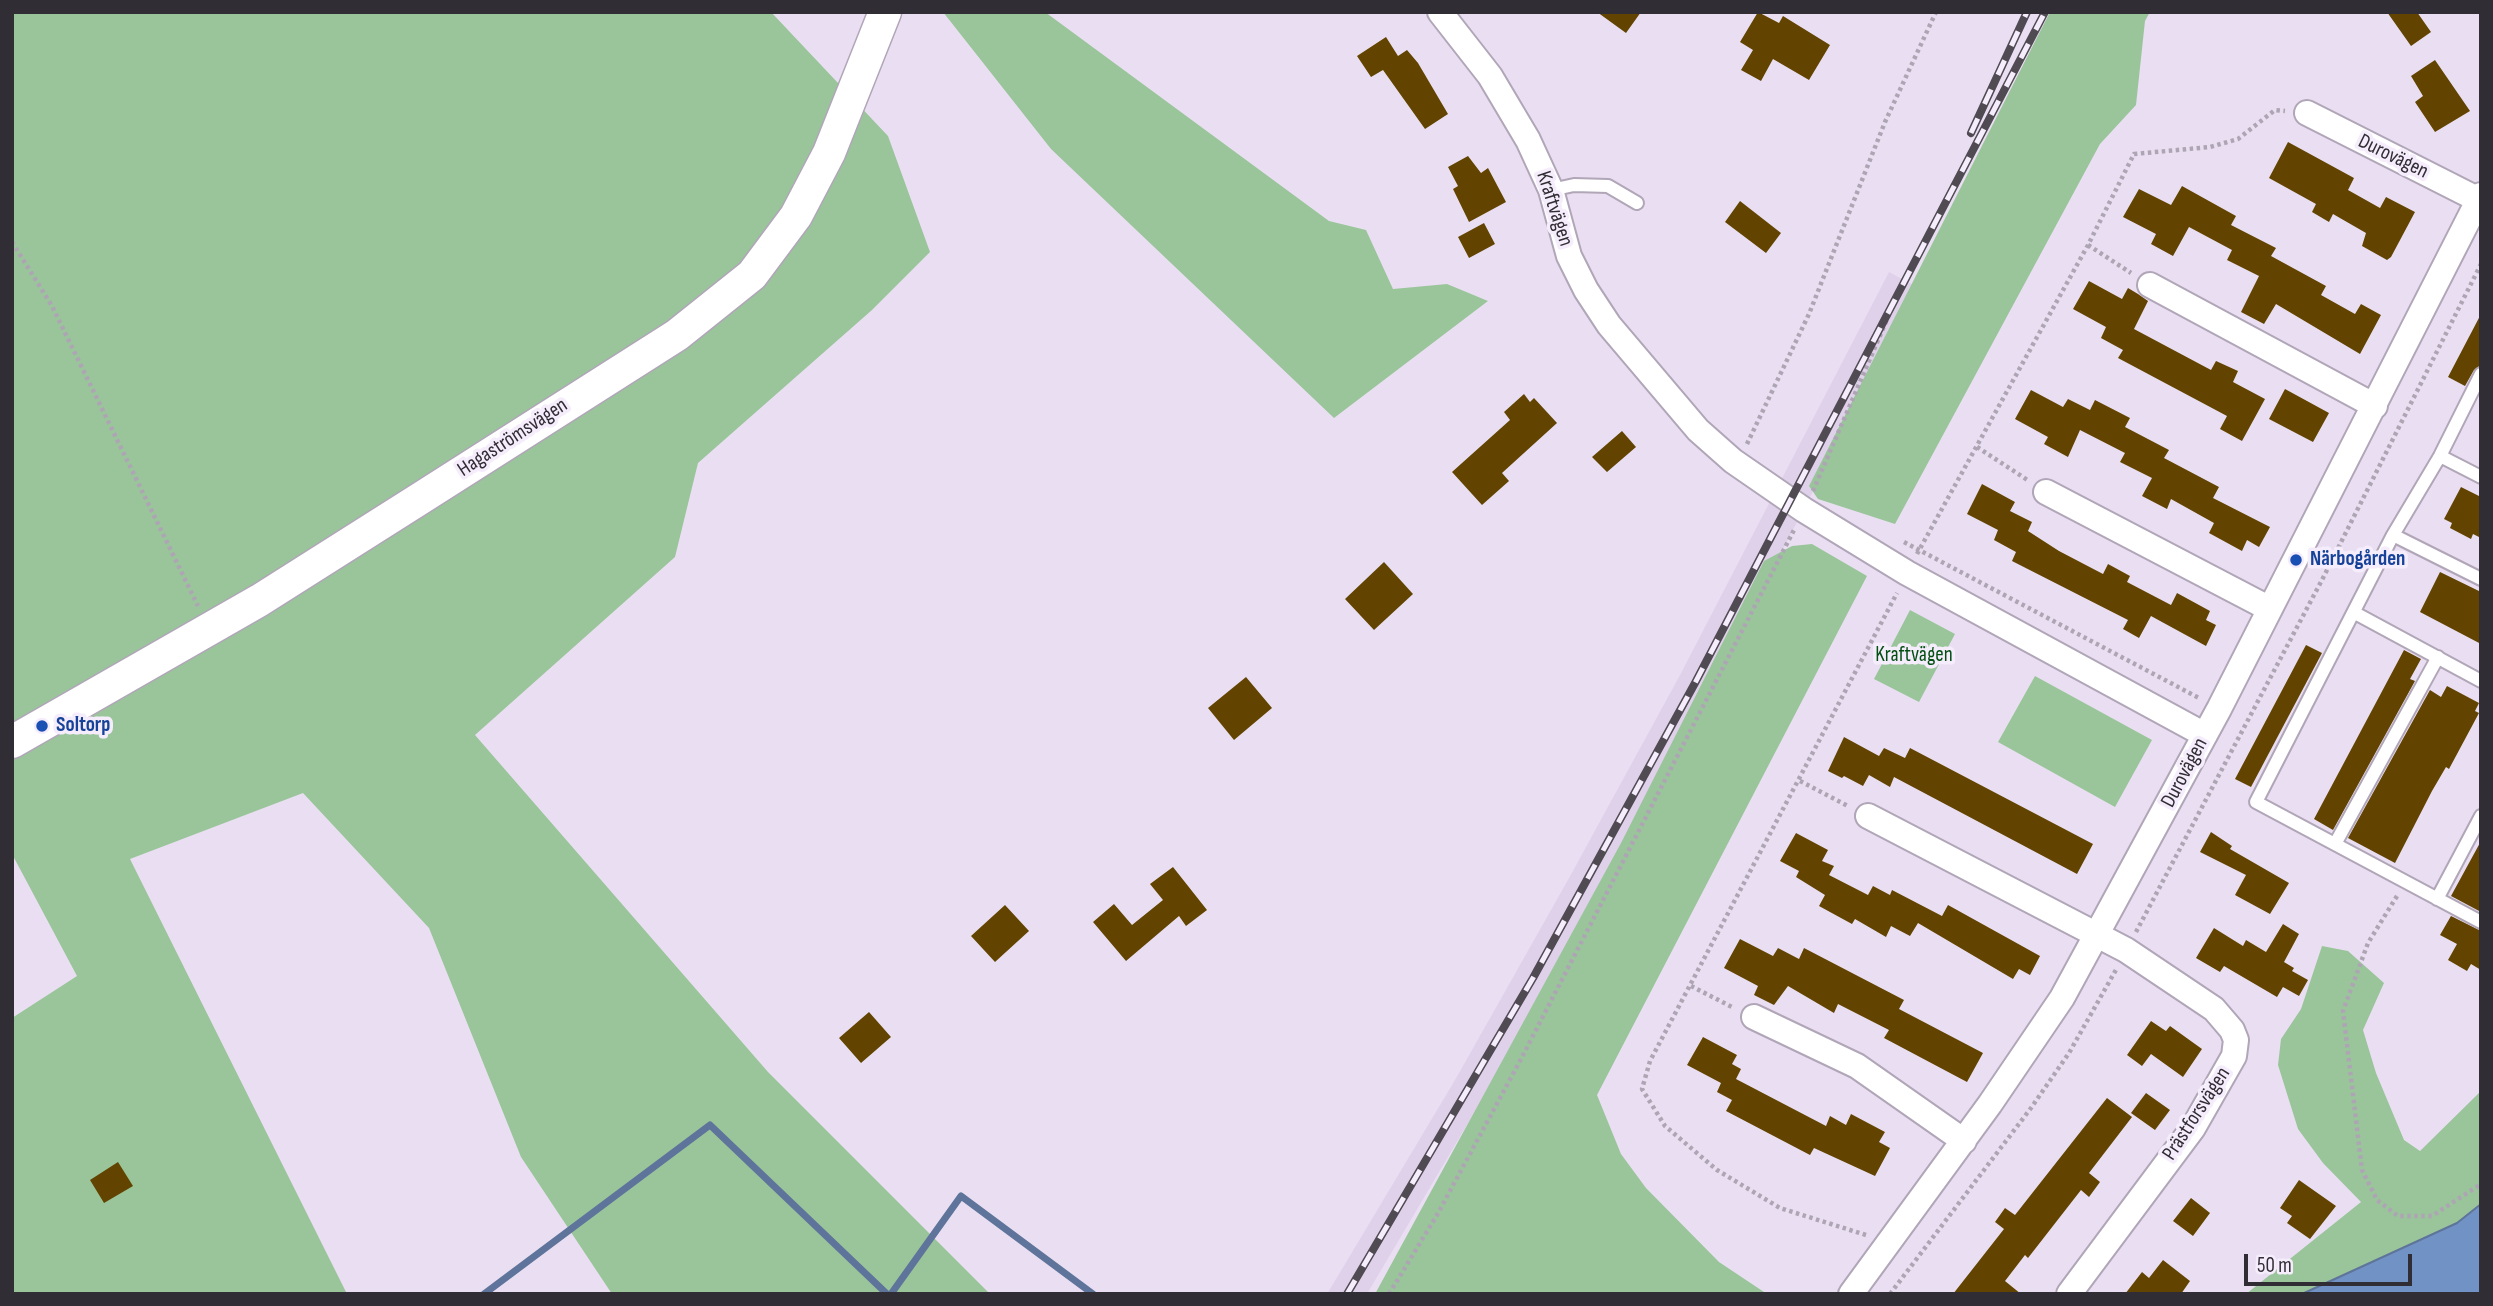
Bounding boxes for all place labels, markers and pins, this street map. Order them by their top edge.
place label: Närbogården [2310,547,2405,573]
marker: Närbogården [2288,552,2304,568]
place label: Soltorp [56,713,110,739]
marker: Soltorp [34,718,50,734]

